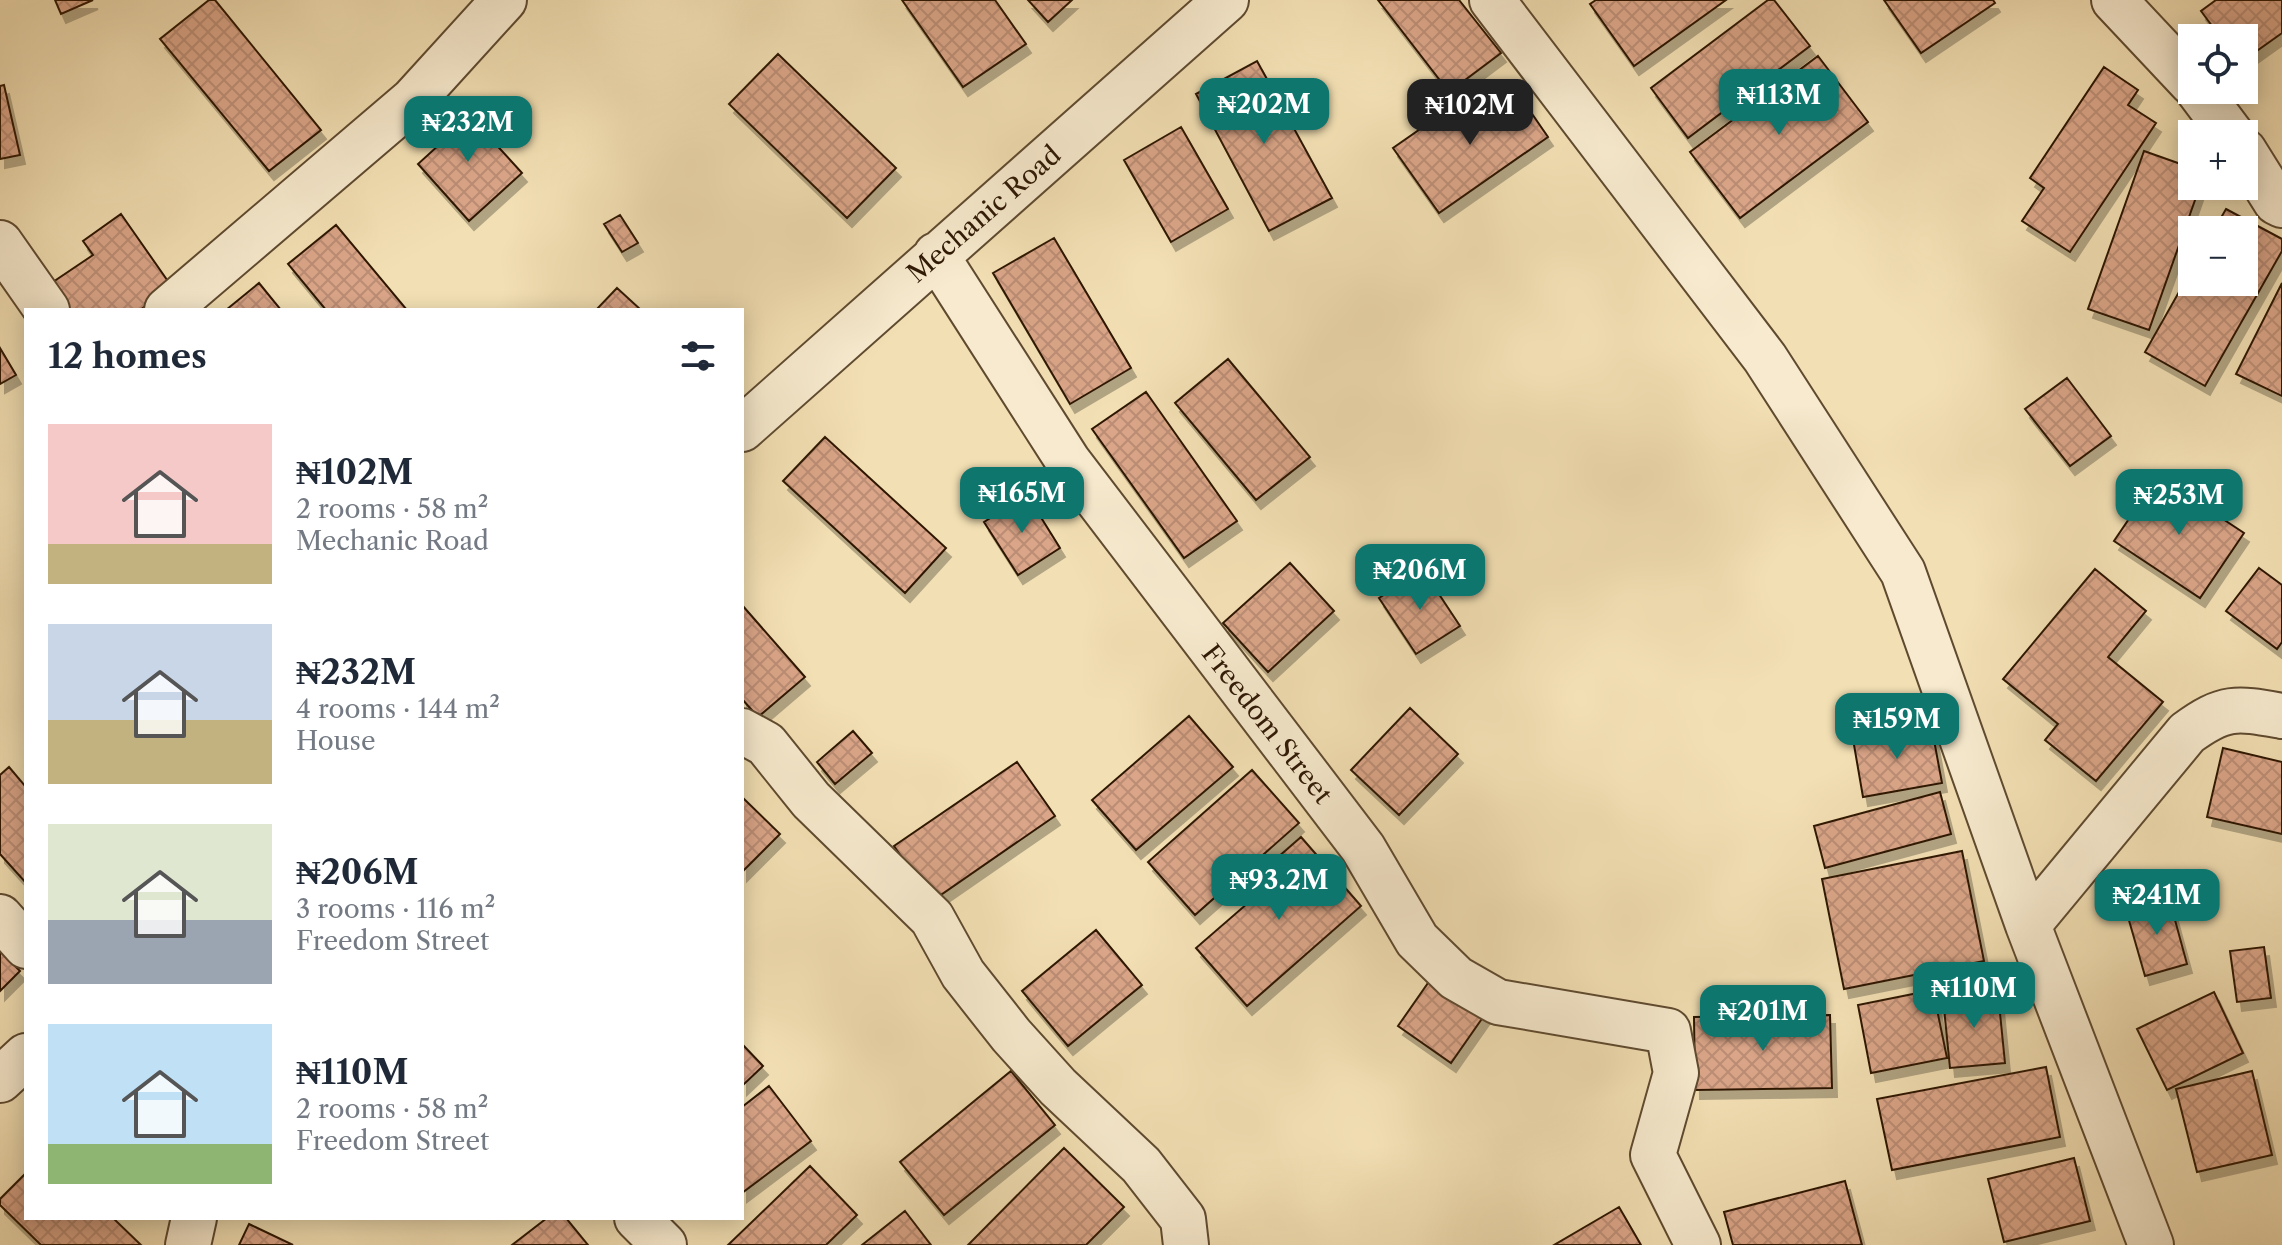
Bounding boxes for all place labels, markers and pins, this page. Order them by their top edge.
pin: ₦113M [1723,69,1835,137]
pin: ₦202M [1208,78,1320,146]
pin: ₦102M [1414,79,1526,147]
pin: ₦232M [412,96,524,164]
pin: ₦165M [966,467,1078,535]
pin: ₦253M [2123,469,2235,537]
pin: ₦206M [1364,544,1476,612]
pin: ₦159M [1841,693,1953,761]
pin: ₦93.2M [1214,854,1344,922]
pin: ₦241M [2101,869,2213,937]
pin: ₦110M [1918,962,2030,1030]
pin: ₦201M [1707,985,1819,1053]

